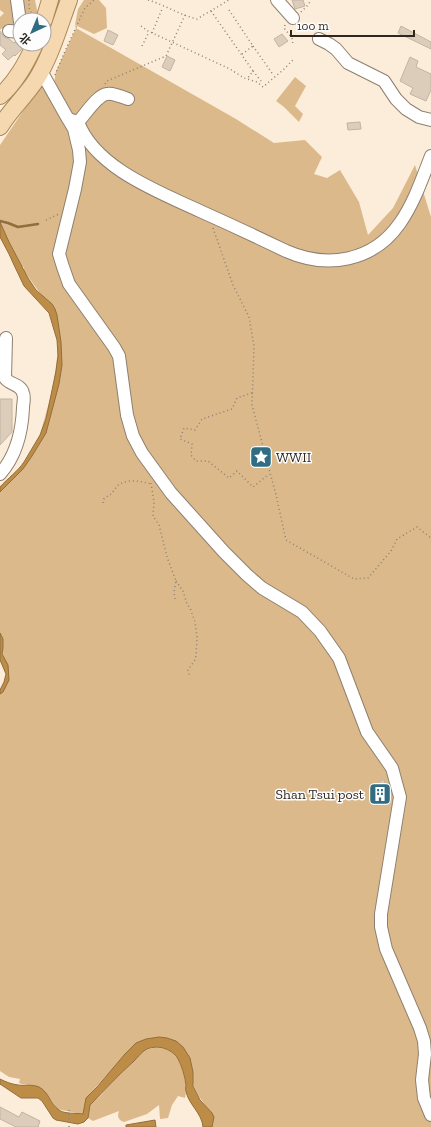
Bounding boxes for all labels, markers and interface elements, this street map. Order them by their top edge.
north arrow [12,12,52,52]
scale bar [291,12,414,38]
text: 100 m [297,19,329,33]
text: 北 [17,30,34,47]
place icon: WWII [248,444,274,470]
place label: WWII [276,449,311,466]
building icon: Shan Tsui post [367,781,393,807]
place label: Shan Tsui post [276,786,365,803]

